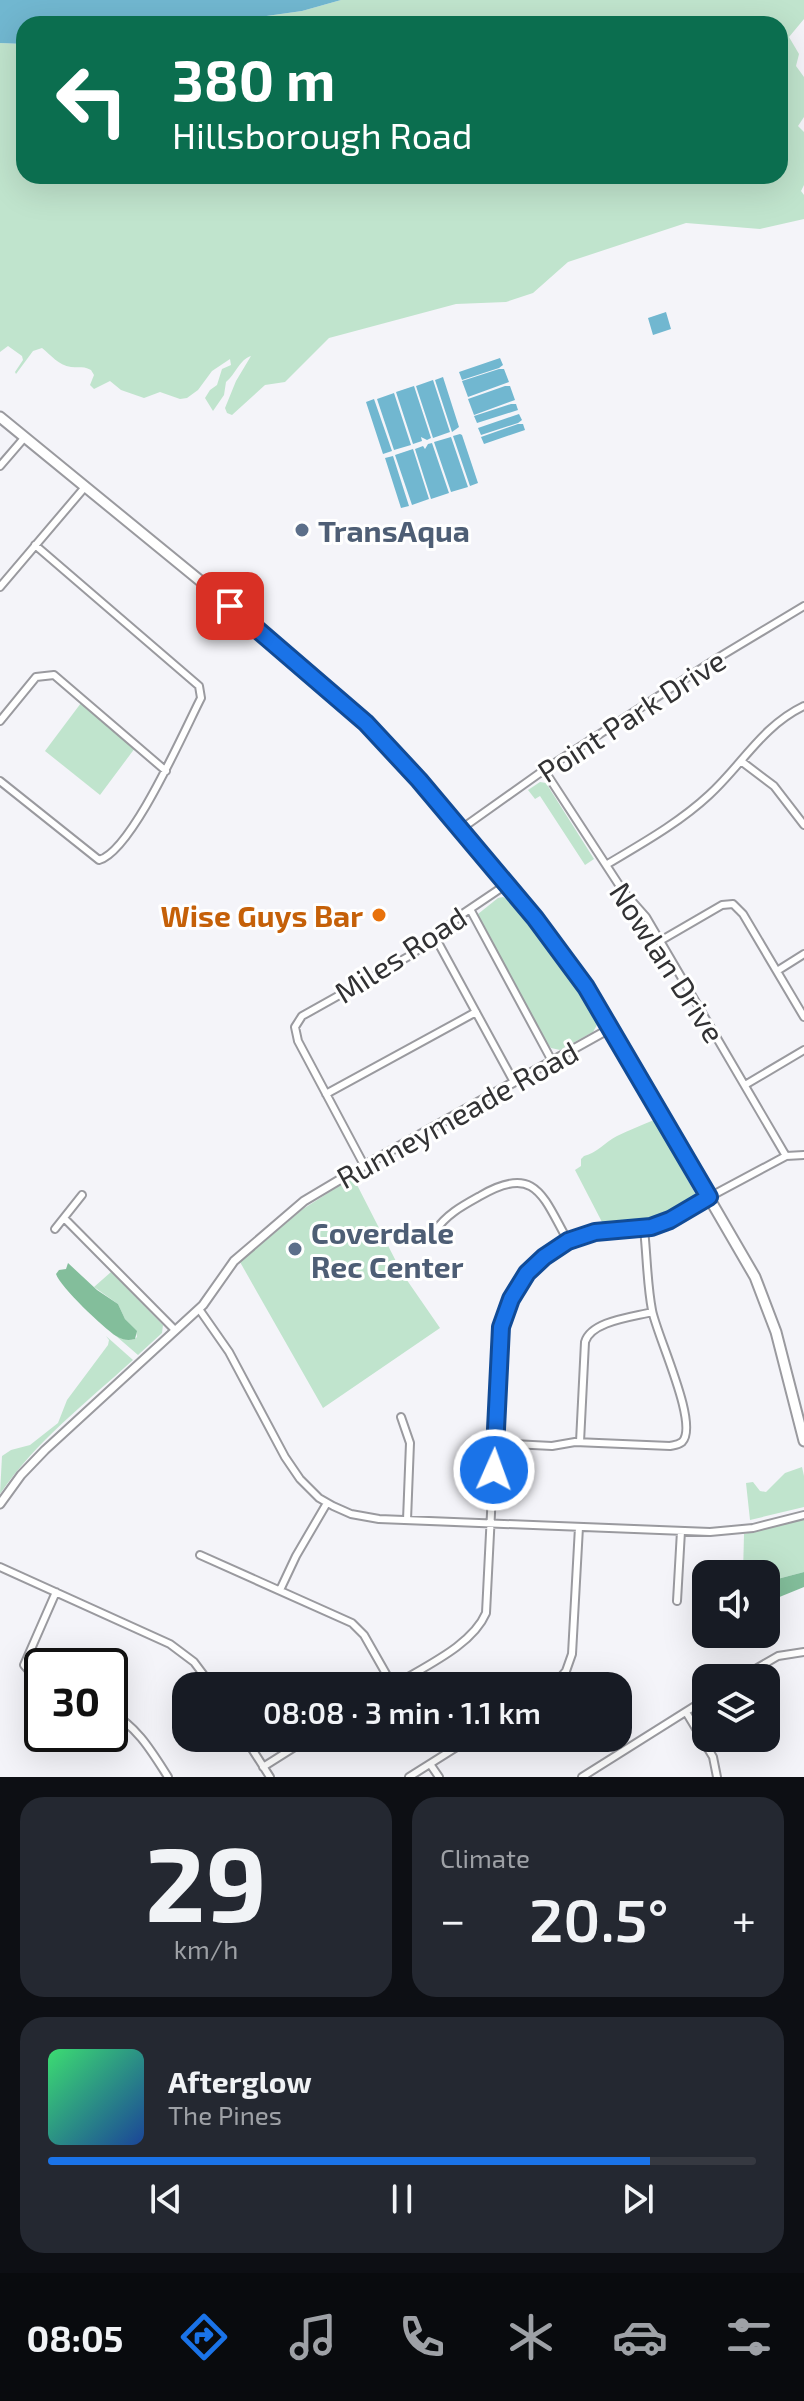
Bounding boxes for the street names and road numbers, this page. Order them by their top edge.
street label: Point Park Drive [530,641,732,789]
street label: Nowlan Drive [603,875,733,1049]
street label: Miles Road [327,898,473,1010]
street label: Runneymeade Road [330,1033,584,1195]

